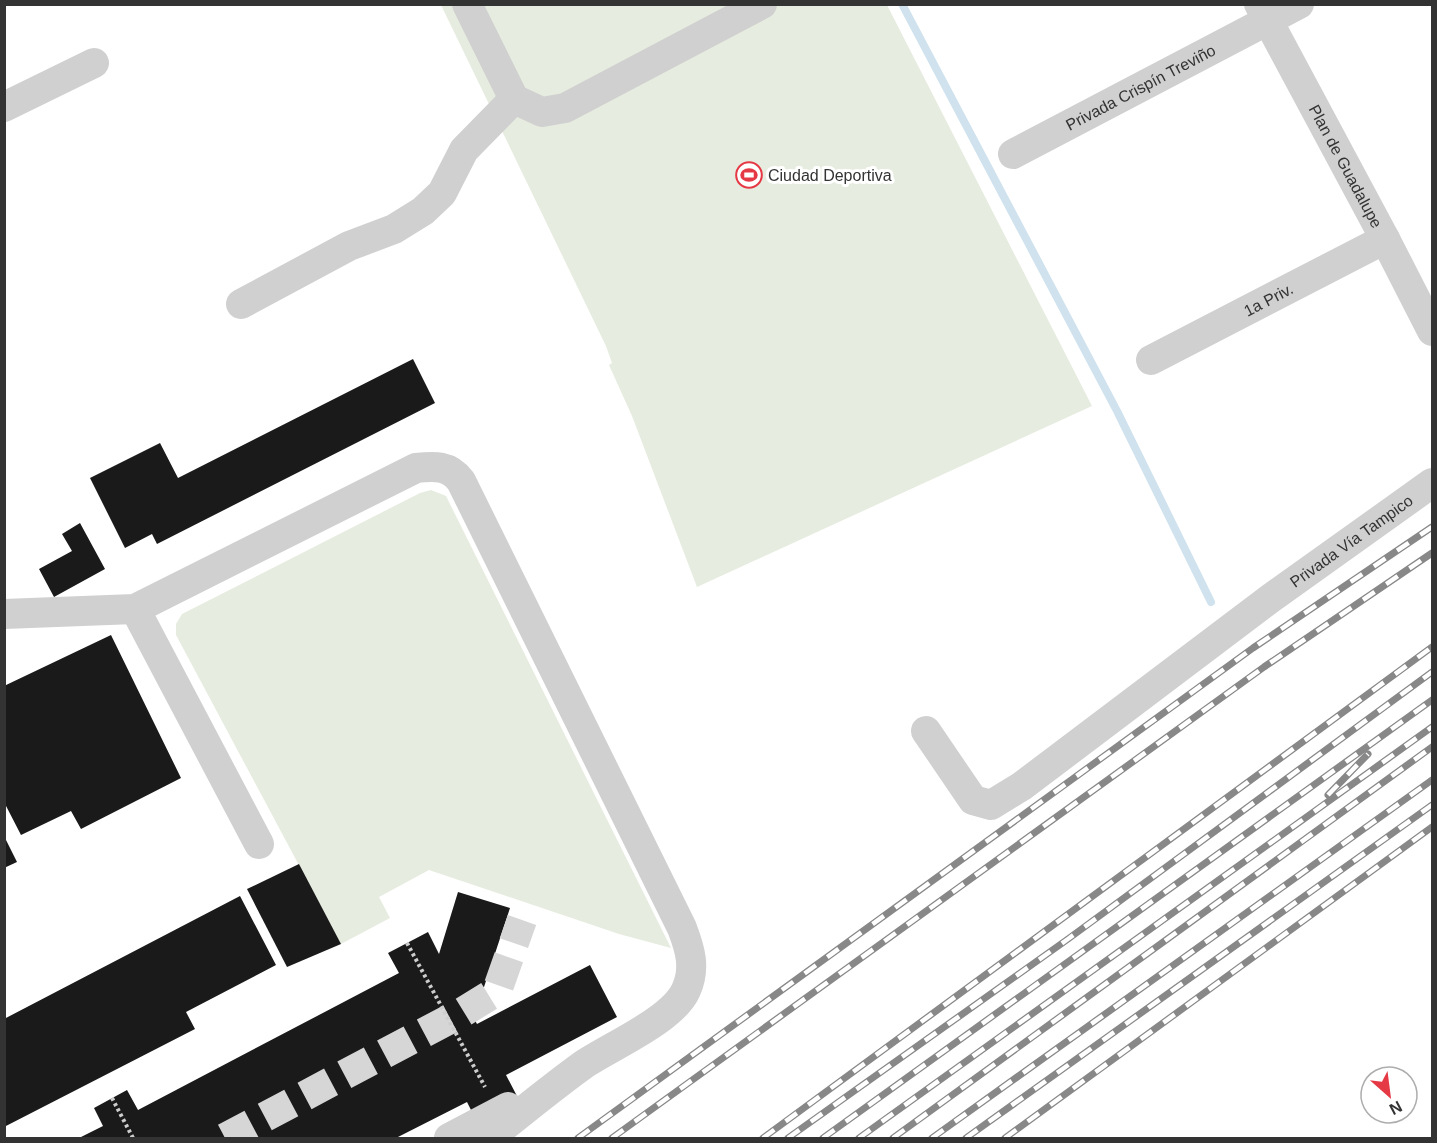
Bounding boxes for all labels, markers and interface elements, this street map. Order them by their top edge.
street label: Privada Crispín Treviño [1063,41,1218,134]
street label: Plan de Guadalupe [1306,102,1385,231]
sports icon: Ciudad Deportiva [734,160,764,190]
place label: Ciudad Deportiva [768,167,892,184]
street label: 1a Priv. [1241,280,1296,320]
street label: Privada Vía Tampico [1287,492,1416,591]
north arrow [1359,1065,1419,1125]
text: N [1387,1098,1405,1118]

